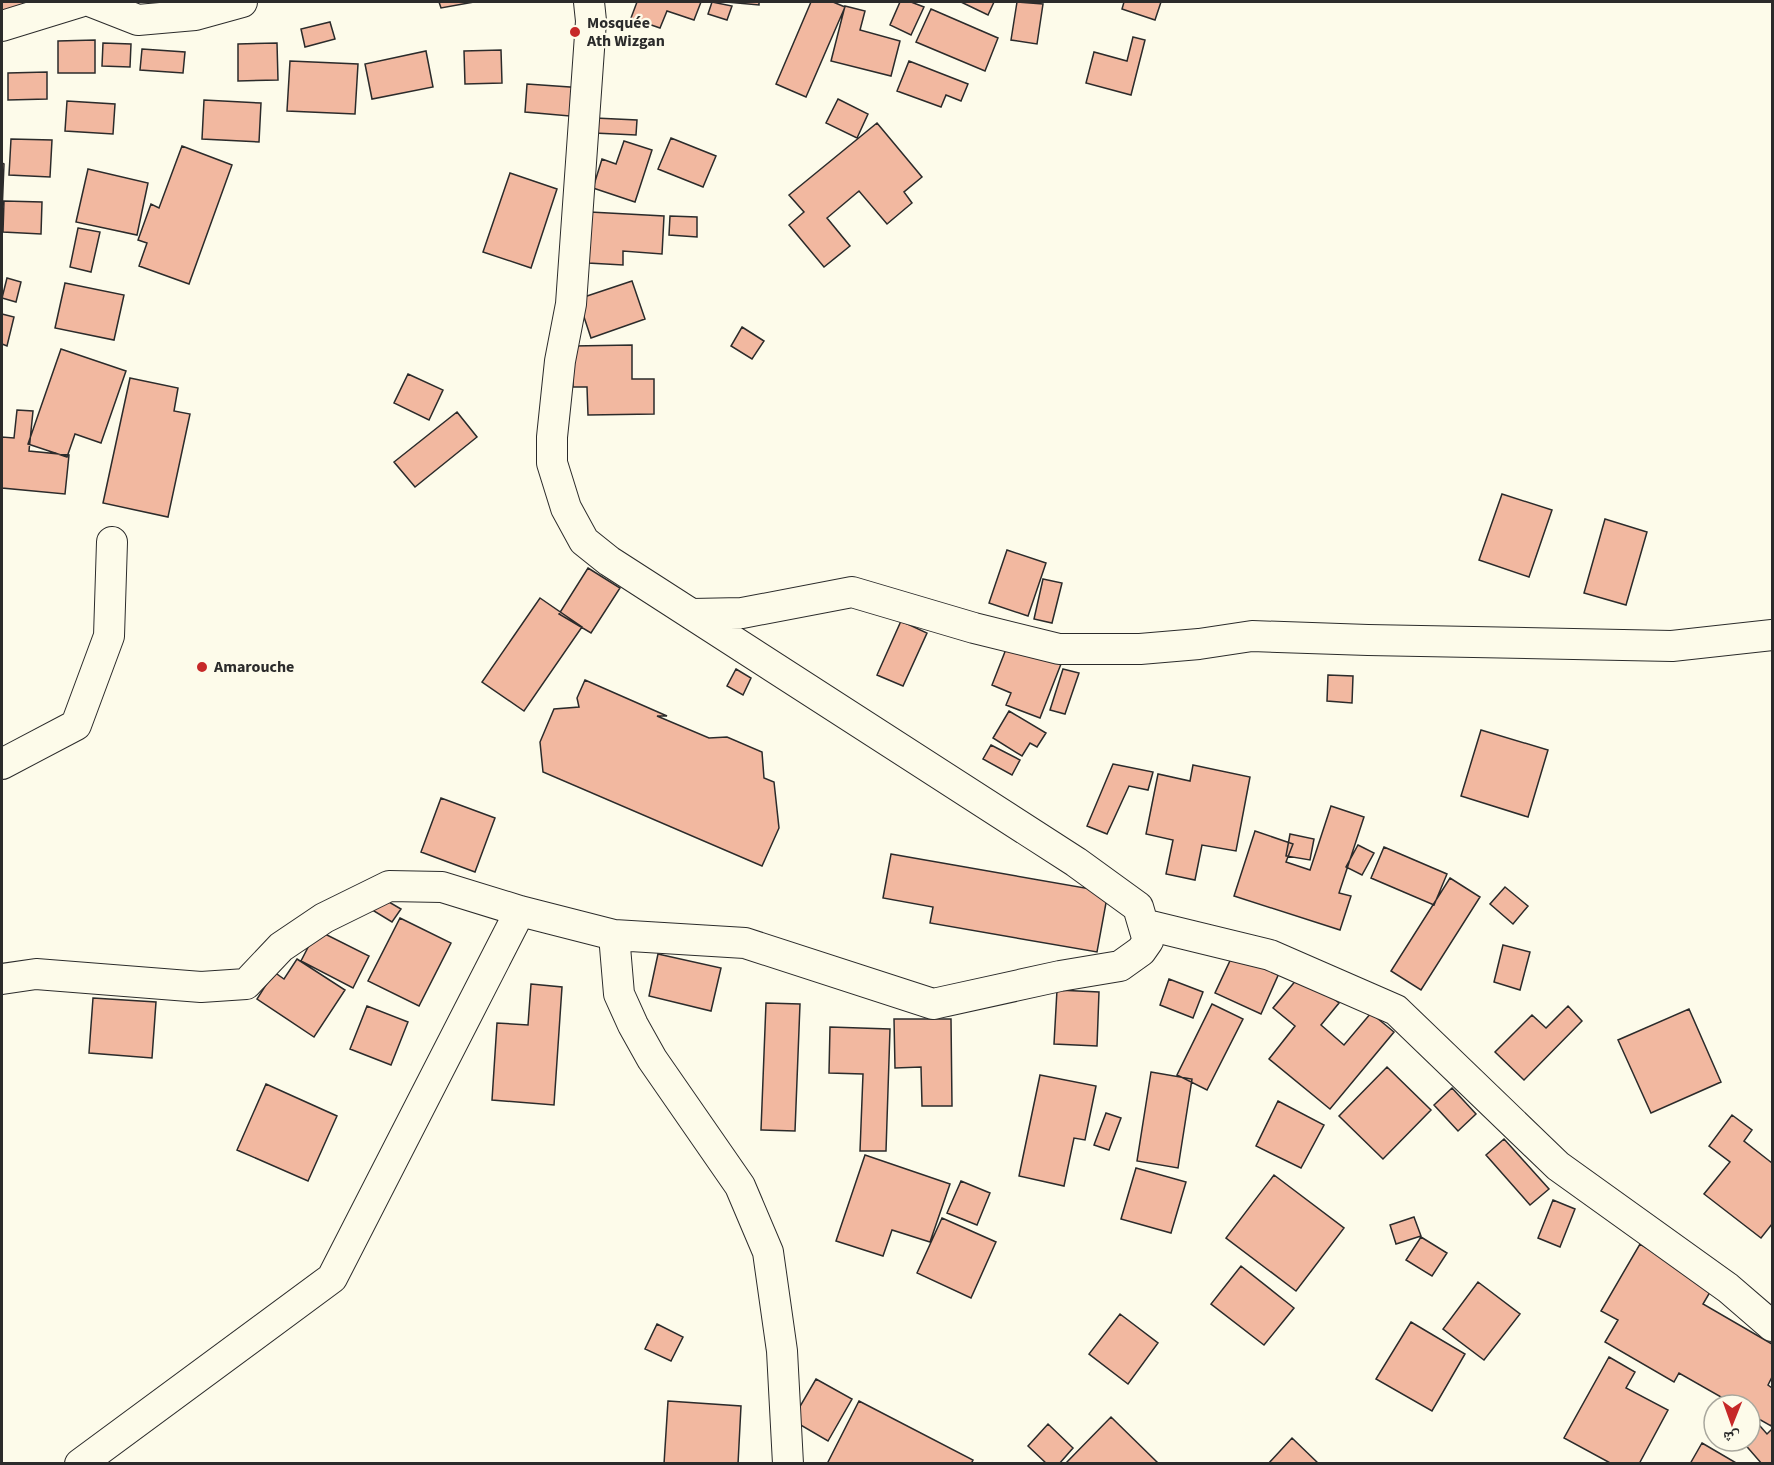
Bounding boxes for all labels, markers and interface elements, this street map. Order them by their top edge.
place label: Mosquée Ath Wizgan [586,12,665,52]
marker: Mosquée Ath Wizgan [568,25,582,39]
place label: Amarouche [213,656,294,678]
marker: Amarouche [195,660,209,674]
north arrow [1702,1393,1762,1453]
text: ش [1723,1426,1740,1448]

